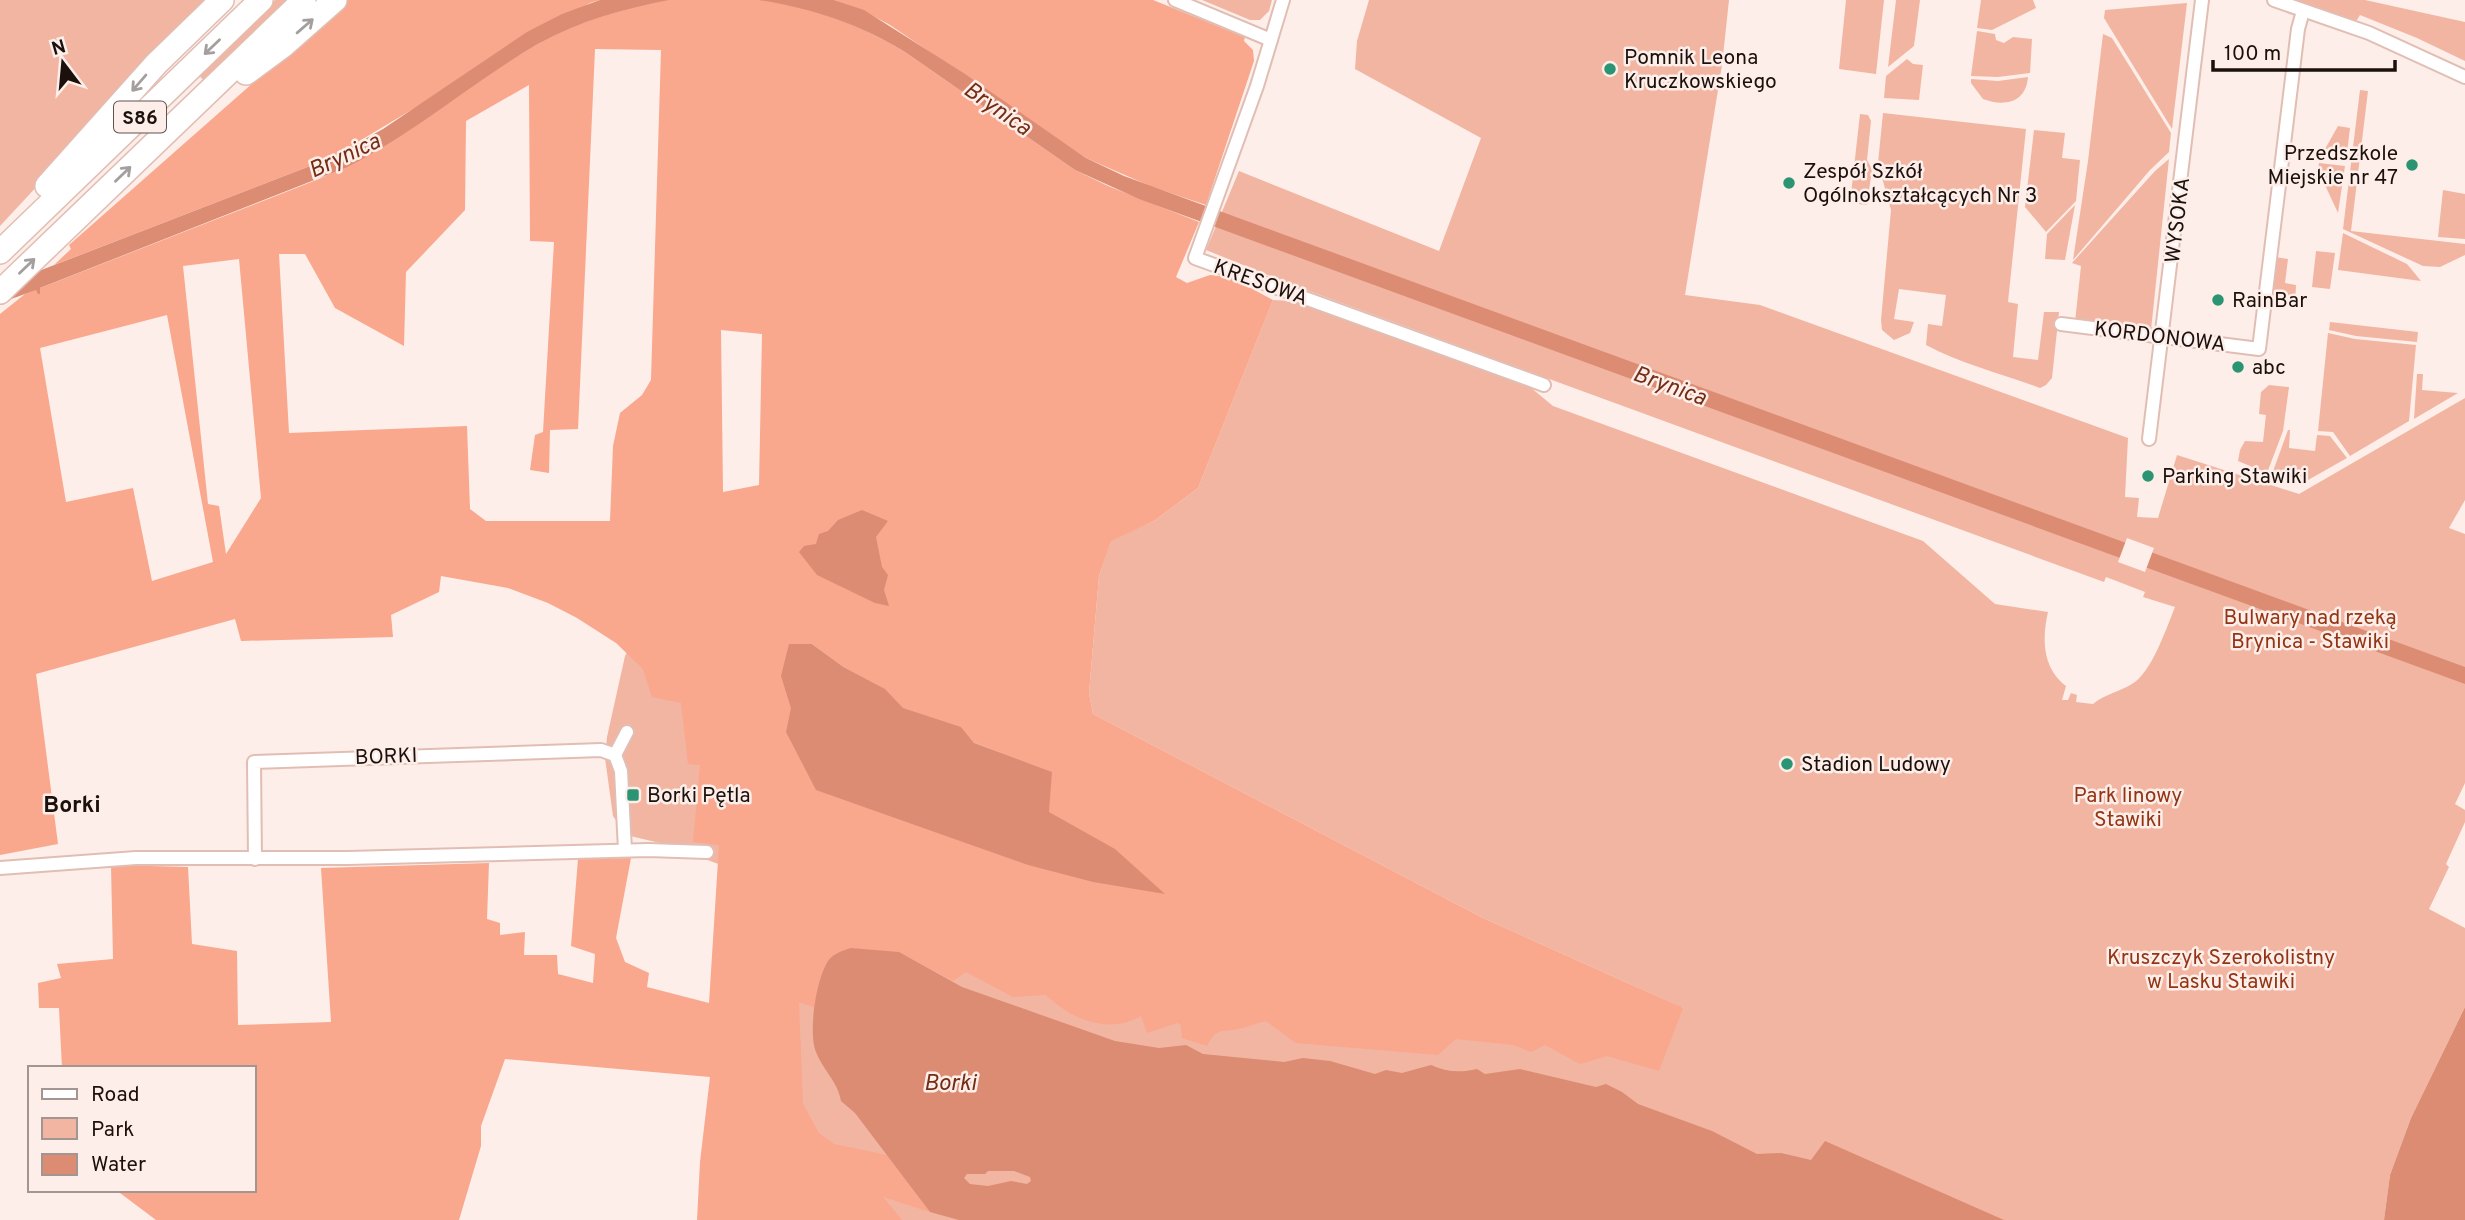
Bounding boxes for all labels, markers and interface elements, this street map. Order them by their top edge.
one-way arrow [296,18,314,34]
north arrow [28,28,98,98]
scale bar [2213,28,2395,72]
text: N [49,35,69,62]
one-way arrow [204,39,221,56]
text: 100 m [2224,41,2281,68]
place label: Pomnik Leona Kruczkowskiego [1624,45,1777,96]
marker: Pomnik Leona Kruczkowskiego [1602,61,1618,77]
one-way arrow [131,74,147,92]
water label: Brynica [957,76,1036,144]
road number: S86 [114,102,166,132]
water label: Brynica [304,128,386,186]
place label: Przedszkole Miejskie nr 47 [2268,141,2398,192]
marker: Przedszkole Miejskie nr 47 [2404,157,2420,173]
place label: Zespół Szkół Ogólnokształcących Nr 3 [1803,159,2037,210]
one-way arrow [115,165,132,182]
marker: Zespół Szkół Ogólnokształcących Nr 3 [1781,175,1797,191]
street label: WYSOKA [2160,176,2197,265]
street label: KRESOWA [1210,254,1311,313]
one-way arrow [18,258,36,274]
place label: RainBar [2232,288,2307,315]
marker: RainBar [2210,292,2226,308]
street label: KORDONOWA [2093,316,2227,359]
place label: abc [2252,355,2286,382]
marker: abc [2230,359,2246,375]
water label: Brynica [1628,361,1710,414]
place label: Parking Stawiki [2162,464,2307,491]
marker: Parking Stawiki [2140,468,2156,484]
park label: Bulwary nad rzeką Brynica - Stawiki [2224,605,2396,656]
street label: BORKI [354,743,418,772]
place label: Stadion Ludowy [1801,752,1951,779]
marker: Stadion Ludowy [1779,756,1795,772]
place label: Borki Pętla [647,783,751,810]
park label: Park linowy Stawiki [2074,783,2182,834]
marker: Borki Pętla [625,787,641,803]
district label: Borki [43,792,101,821]
park label: Kruszczyk Szerokolistny w Lasku Stawiki [2107,945,2335,996]
legend [28,1066,256,1192]
water label: Borki [924,1070,978,1099]
text: Road [91,1082,140,1109]
text: Park [91,1117,134,1144]
text: Water [91,1152,146,1179]

